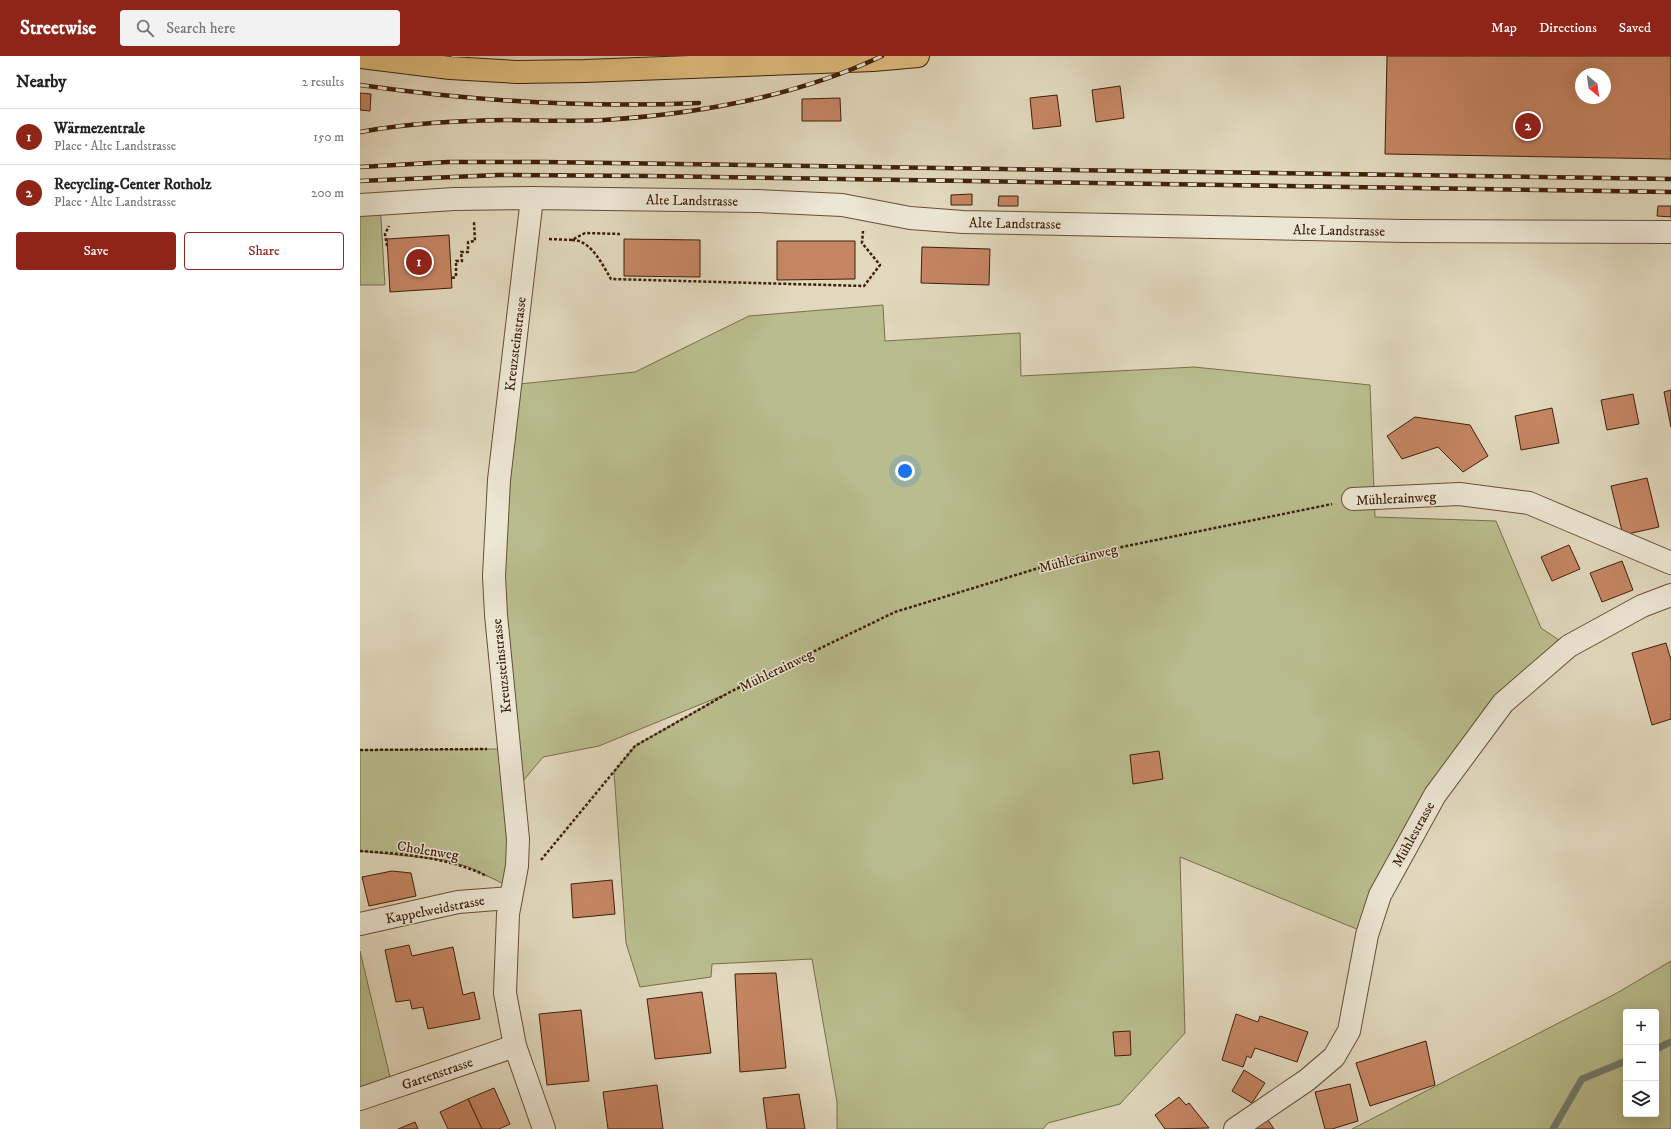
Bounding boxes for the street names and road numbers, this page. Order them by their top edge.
street label: Alte Landstrasse [646,191,738,211]
street label: Alte Landstrasse [969,214,1061,234]
street label: Alte Landstrasse [1293,221,1385,241]
street label: Kreuzsteinstrasse [501,296,531,392]
street label: Mühlerainweg [1355,488,1437,510]
street label: Mühlerainweg [1037,540,1120,577]
street label: Kreuzsteinstrasse [488,618,516,714]
street label: Mühlerainweg [736,645,817,697]
street label: Mühlestrasse [1389,798,1439,870]
street label: Cholenweg [396,837,460,865]
street label: Kappelweidstrasse [384,892,486,928]
street label: Gartenstrasse [399,1053,475,1095]

